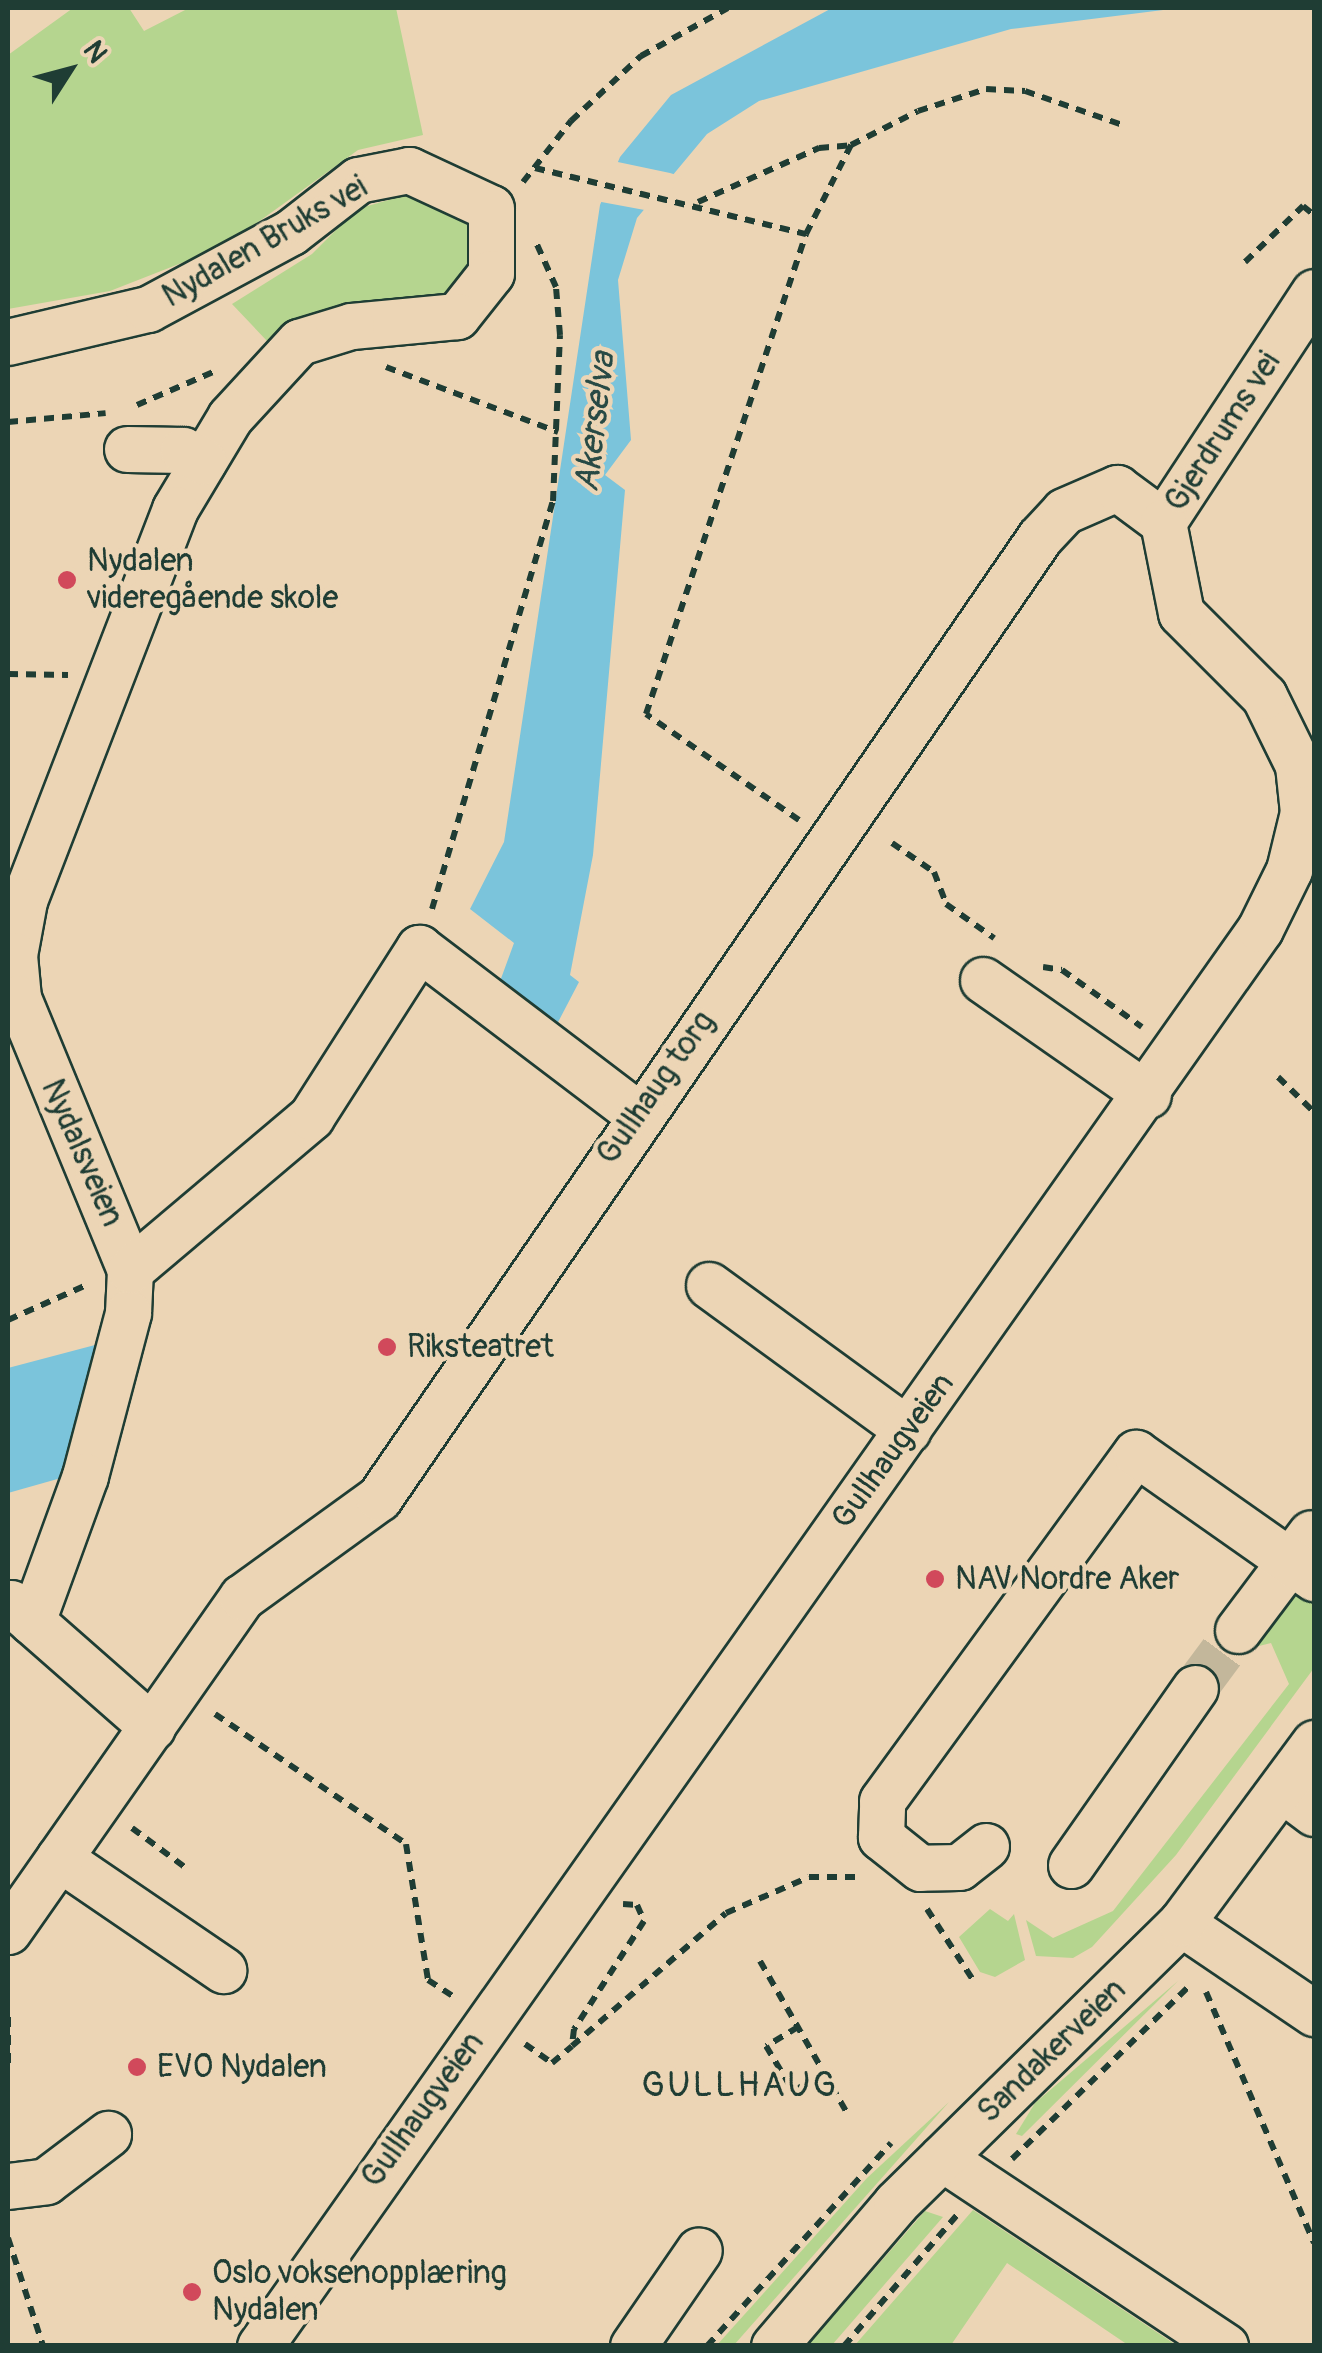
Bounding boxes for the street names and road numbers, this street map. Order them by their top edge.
street label: Nydalen Bruks vei [156,168,374,316]
street label: Gjerdrums vei [1157,345,1289,519]
street label: Gullhaug torg [589,1004,723,1172]
street label: Nydalsveien [33,1074,131,1232]
street label: Gullhaugveien [824,1366,962,1536]
street label: Sandakerveien [970,1971,1134,2131]
street label: Gullhaugveien [354,2025,492,2195]

